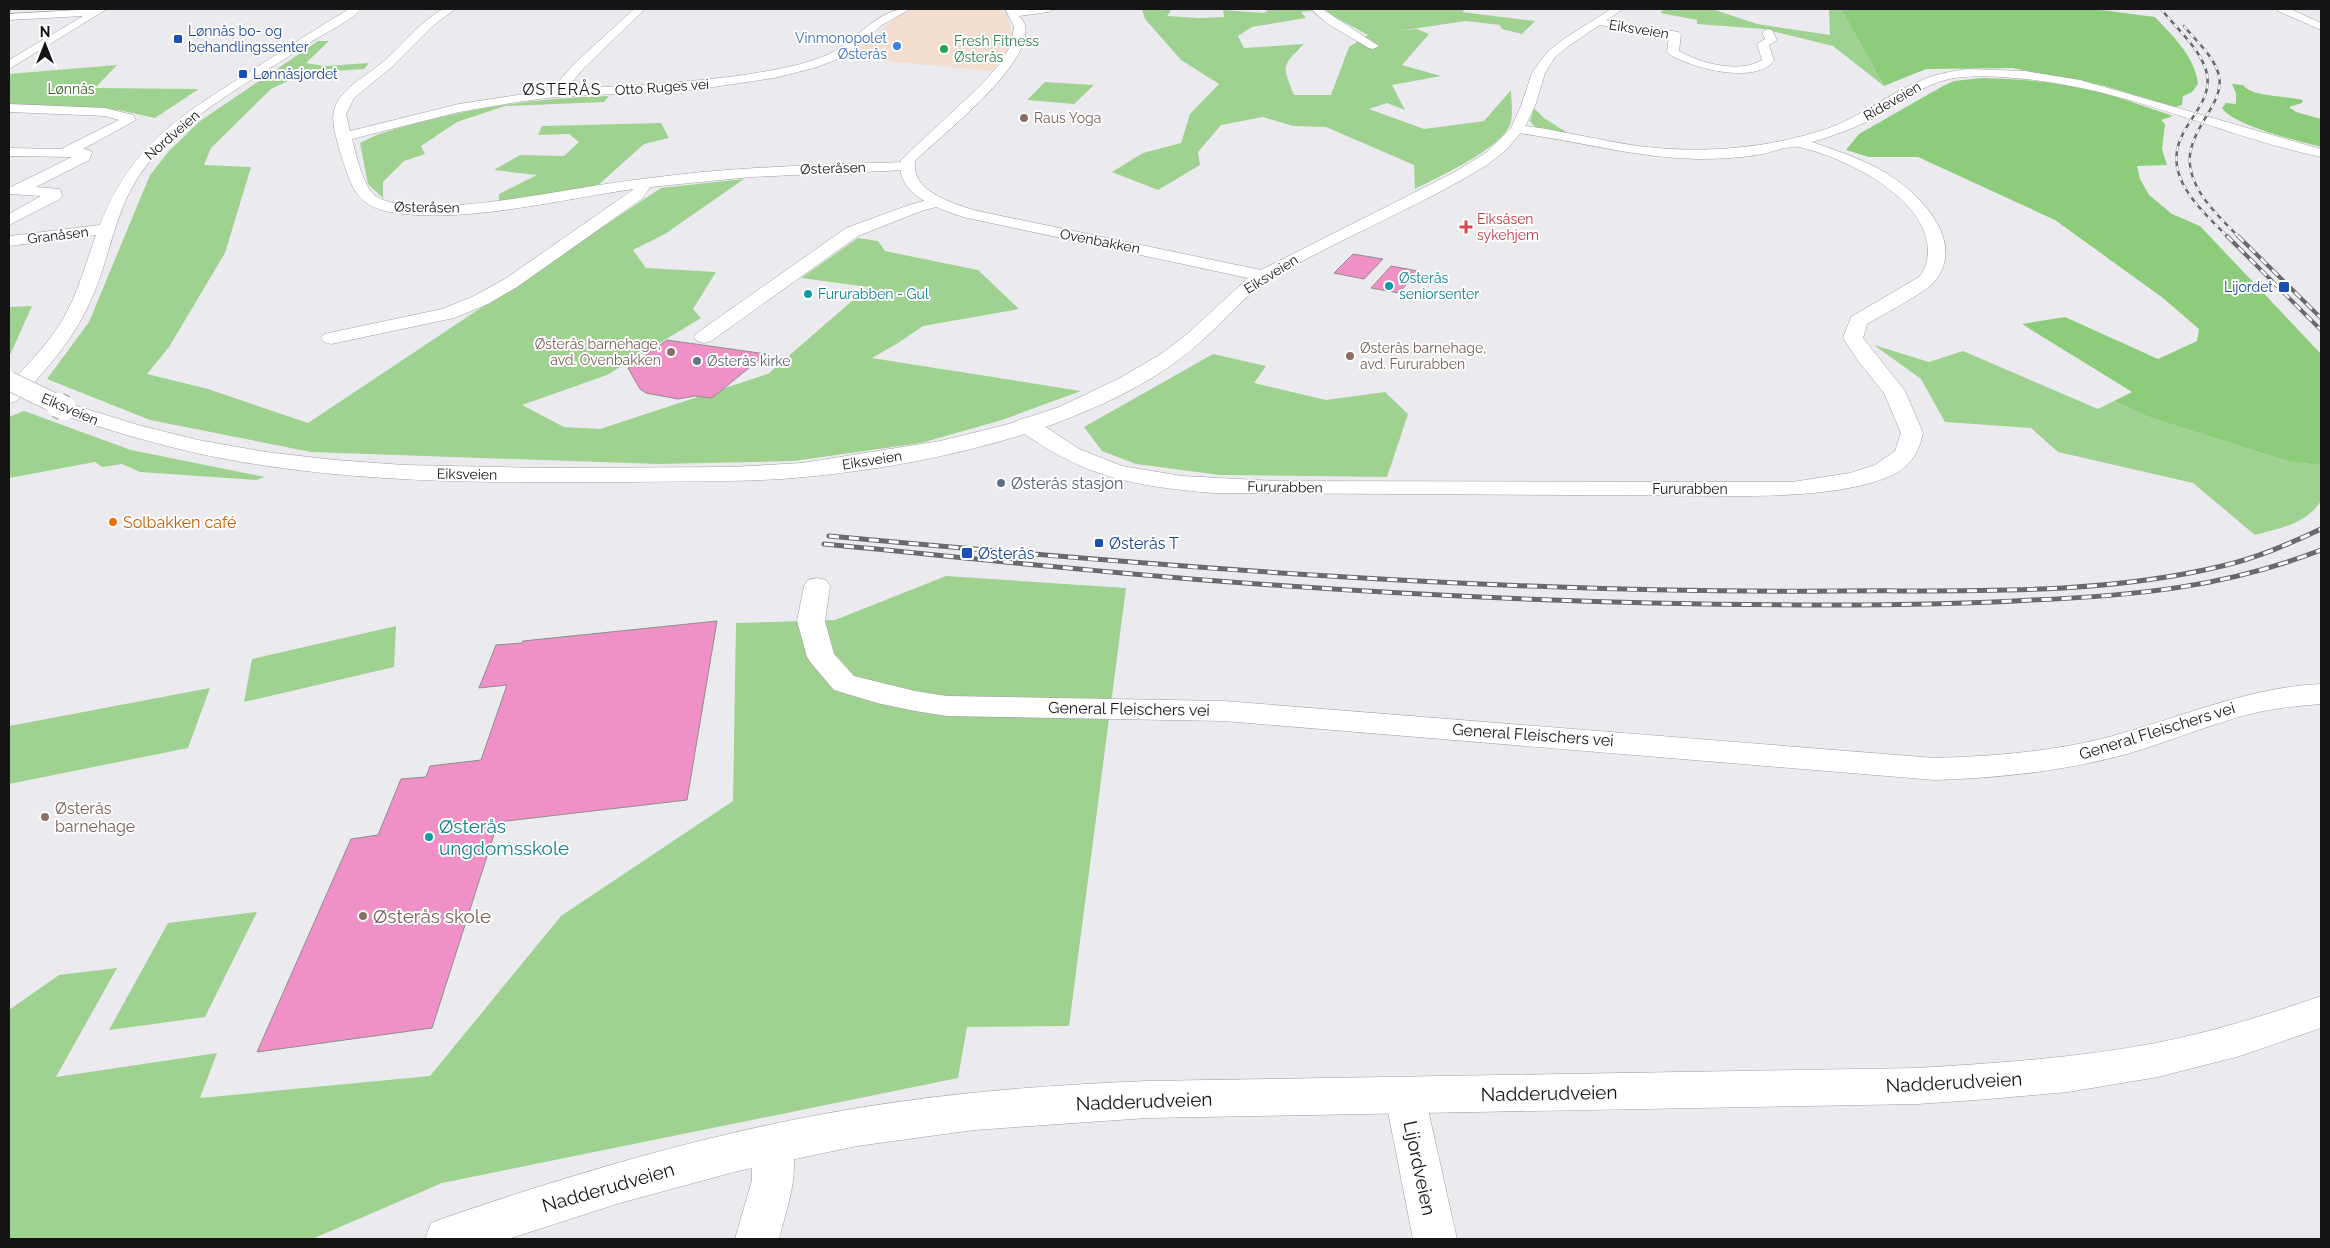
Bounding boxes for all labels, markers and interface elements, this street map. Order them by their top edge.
street label: Eiksveien [1608,16,1670,42]
north arrow [20,20,70,70]
place label: Lønnås bo- og behandlingssenter [188,23,309,55]
text: N [40,24,50,40]
place label: Vinmonopolet Østerås [795,30,887,62]
marker: Lønnås bo- og behandlingssenter [172,33,184,45]
place label: Fresh Fitness Østerås [954,33,1039,65]
marker: Vinmonopolet Østerås [891,40,903,52]
marker: Fresh Fitness Østerås [938,43,950,55]
place label: Lønnåsjordet [253,66,338,82]
marker: Lønnåsjordet [237,68,249,80]
street label: Otto Ruges vei [614,76,710,98]
street label: Rideveien [1860,78,1924,124]
district label: ØSTERÅS [523,79,601,99]
park label: Lønnås [47,81,95,97]
street label: Nordveien [141,107,203,163]
place label: Raus Yoga [1034,110,1101,126]
marker: Raus Yoga [1018,112,1030,124]
street label: Østeråsen [800,159,866,177]
street label: Østeråsen [394,198,460,216]
place label: Eiksåsen sykehjem [1477,211,1539,243]
marker: Eiksåsen sykehjem [1459,220,1473,234]
street label: Granåsen [27,223,89,247]
street label: Ovenbakken [1059,225,1141,257]
street label: Eiksveien [1241,251,1301,297]
place label: Østerås seniorsenter [1399,270,1479,302]
place label: Lijordet [2224,279,2273,295]
marker: Østerås seniorsenter [1383,280,1395,292]
marker: Lijordet [2277,280,2291,294]
place label: Fururabben - Gul [818,286,929,302]
marker: Fururabben - Gul [802,288,814,300]
place label: Østerås barnehage, avd. Ovenbakken [535,336,661,368]
place label: Østerås barnehage, avd. Fururabben [1360,340,1486,372]
marker: Østerås barnehage, avd. Ovenbakken [665,346,677,358]
marker: Østerås barnehage, avd. Fururabben [1344,350,1356,362]
place label: Østerås kirke [707,353,791,369]
marker: Østerås kirke [691,355,703,367]
street label: Eiksveien [39,390,101,428]
street label: Eiksveien [841,447,903,473]
street label: Eiksveien [437,465,497,483]
place label: Østerås stasjon [1011,474,1123,493]
marker: Østerås stasjon [995,477,1007,489]
street label: Fururabben [1247,478,1323,496]
street label: Fururabben [1652,481,1728,497]
place label: Solbakken café [123,513,236,532]
marker: Solbakken café [107,516,119,528]
place label: Østerås T [1109,534,1179,553]
marker: Østerås T [1093,537,1105,549]
place label: Østerås [978,544,1035,563]
marker: Østerås [960,546,974,560]
street label: General Fleischers vei [1048,698,1210,720]
street label: General Fleischers vei [2077,698,2237,764]
street label: General Fleischers vei [1452,720,1614,750]
place label: Østerås barnehage [55,799,135,836]
marker: Østerås barnehage [39,811,51,823]
place label: Østerås ungdomsskole [439,815,569,859]
marker: Østerås ungdomsskole [423,831,435,843]
place label: Østerås skole [373,905,491,927]
marker: Østerås skole [357,910,369,922]
street label: Nadderudveien [1885,1067,2023,1097]
street label: Nadderudveien [1480,1081,1618,1105]
street label: Nadderudveien [1075,1088,1213,1114]
street label: Lijordveien [1399,1119,1441,1217]
street label: Nadderudveien [539,1158,677,1216]

